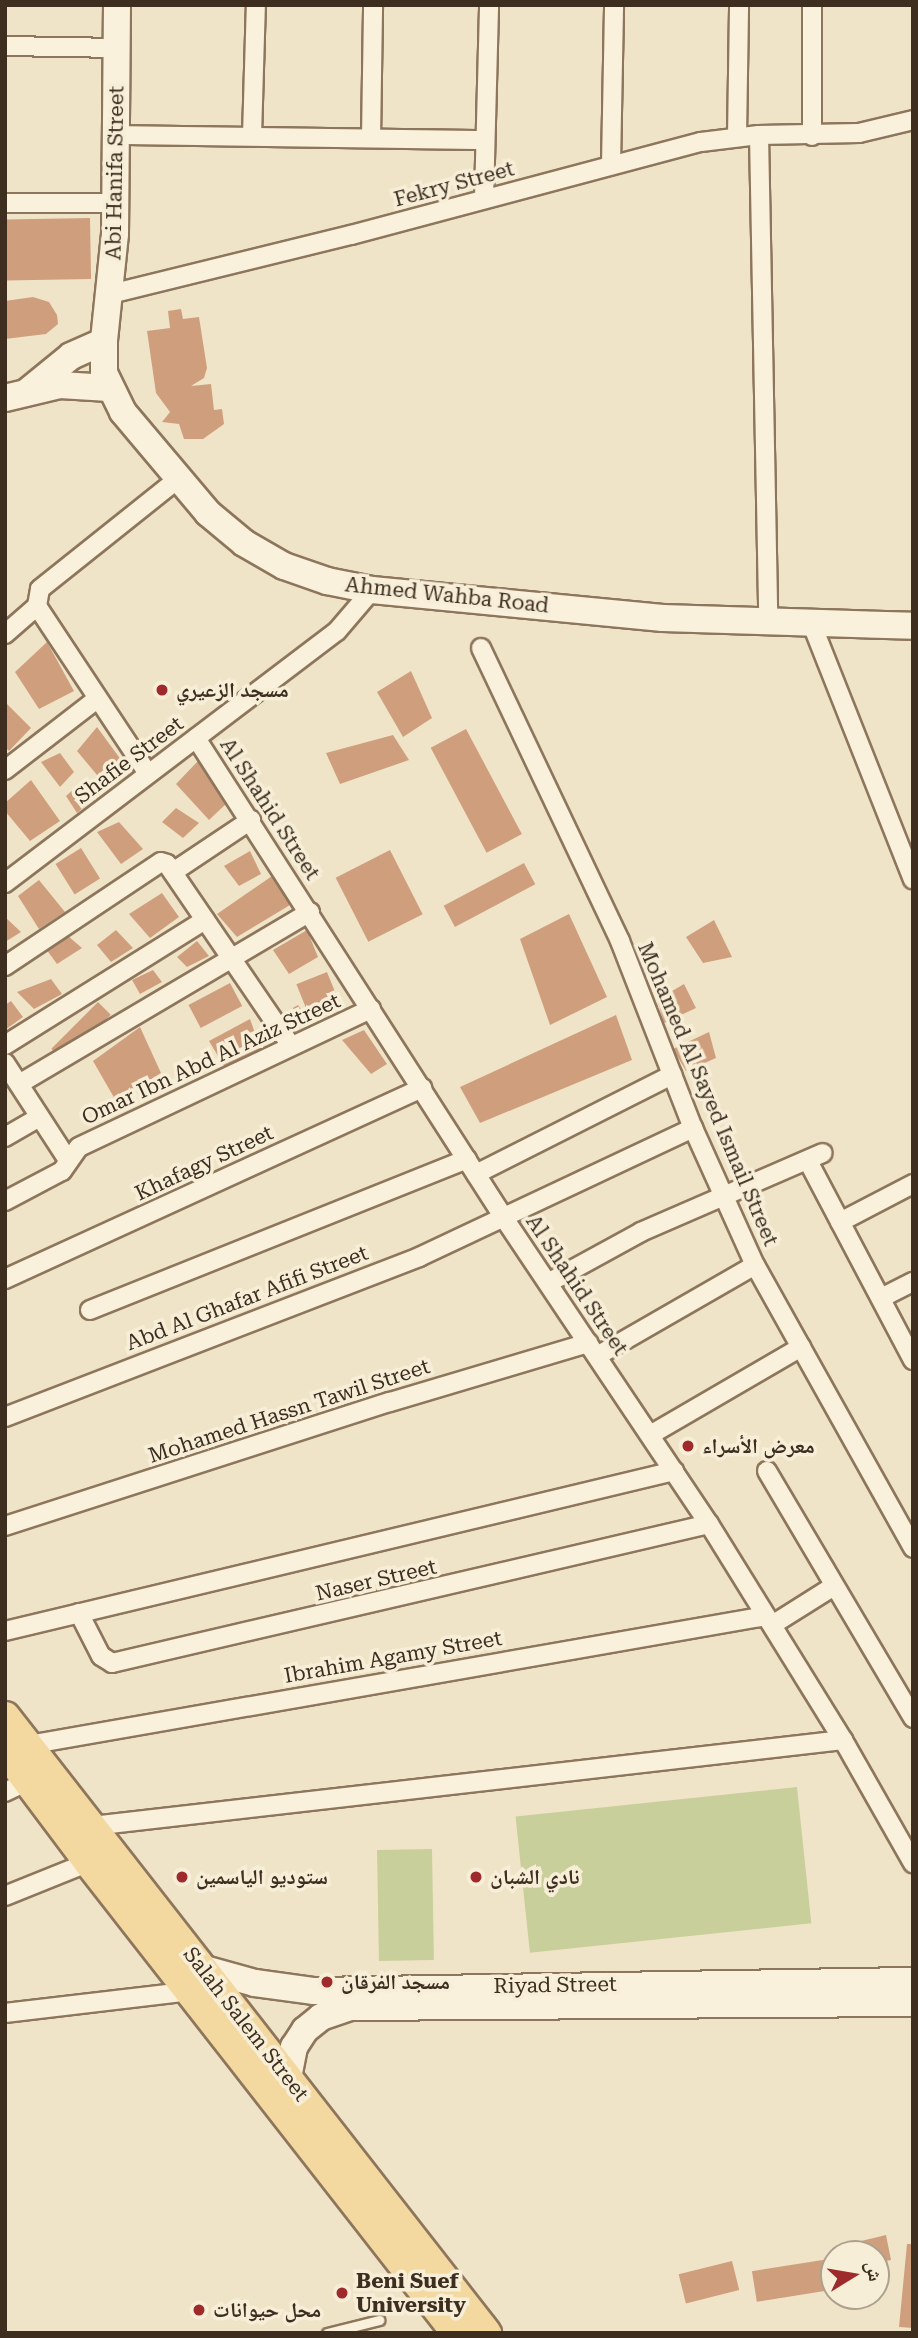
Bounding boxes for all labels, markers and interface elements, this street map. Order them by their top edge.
street label: Abi Hanifa Street [101,86,129,260]
street label: Fekry Street [391,156,517,212]
street label: Ahmed Wahba Road [344,572,550,618]
place label: مسجد الزعيري [176,677,289,703]
marker: مسجد الزعيري [154,682,170,698]
street label: Shafie Street [70,711,188,809]
street label: Al Shahid Street [215,733,325,885]
street label: Mohamed Al Sayed Ismail Street [632,938,784,1250]
street label: Omar Ibn Abd Al Aziz Street [78,988,344,1130]
street label: Khafagy Street [131,1120,277,1206]
street label: Al Shahid Street [521,1210,633,1360]
street label: Abd Al Ghafar Afifi Street [122,1240,372,1356]
street label: Mohamed Hassn Tawil Street [145,1354,433,1468]
place label: معرض الأسراء [702,1433,815,1459]
marker: معرض الأسراء [680,1438,696,1454]
street label: Naser Street [313,1554,439,1606]
street label: Ibrahim Agamy Street [282,1625,504,1689]
place label: ستوديو الياسمين [196,1864,328,1890]
place label: نادي الشبان [490,1864,580,1890]
marker: ستوديو الياسمين [174,1869,190,1885]
marker: نادي الشبان [468,1869,484,1885]
street label: Salah Salem Street [178,1942,314,2106]
place label: مسجد الفرقان [341,1969,450,1995]
street label: Riyad Street [493,1971,617,1999]
marker: مسجد الفرقان [319,1974,335,1990]
north arrow [820,2240,890,2310]
text: ش [861,2259,887,2283]
place label: Beni Suef University [356,2268,466,2318]
marker: Beni Suef University [334,2285,350,2301]
place label: محل حيوانات [213,2297,321,2323]
marker: محل حيوانات [191,2302,207,2318]

